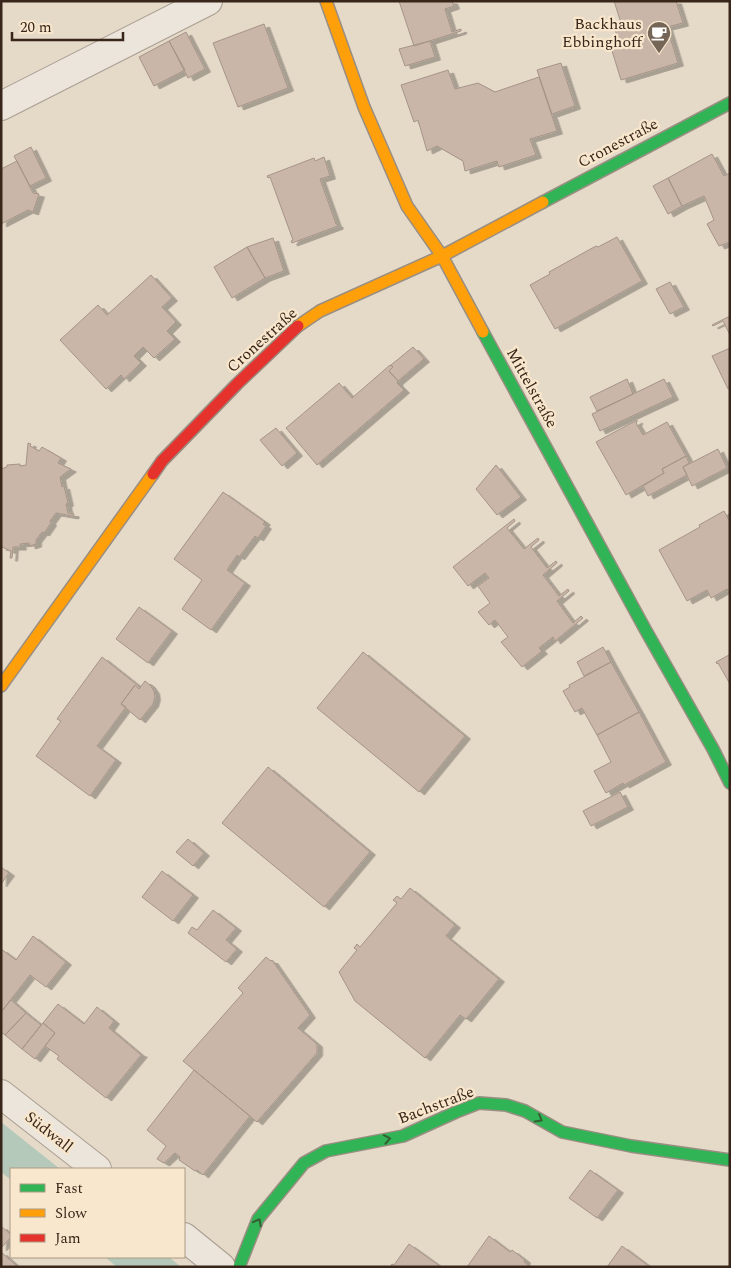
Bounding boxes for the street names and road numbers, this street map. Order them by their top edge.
street label: Cronestraße [574,112,662,174]
street label: Cronestraße [221,302,303,378]
street label: Mittelstraße [500,344,564,432]
street label: Bachstraße [395,1080,477,1130]
street label: Südwall [20,1105,78,1159]

